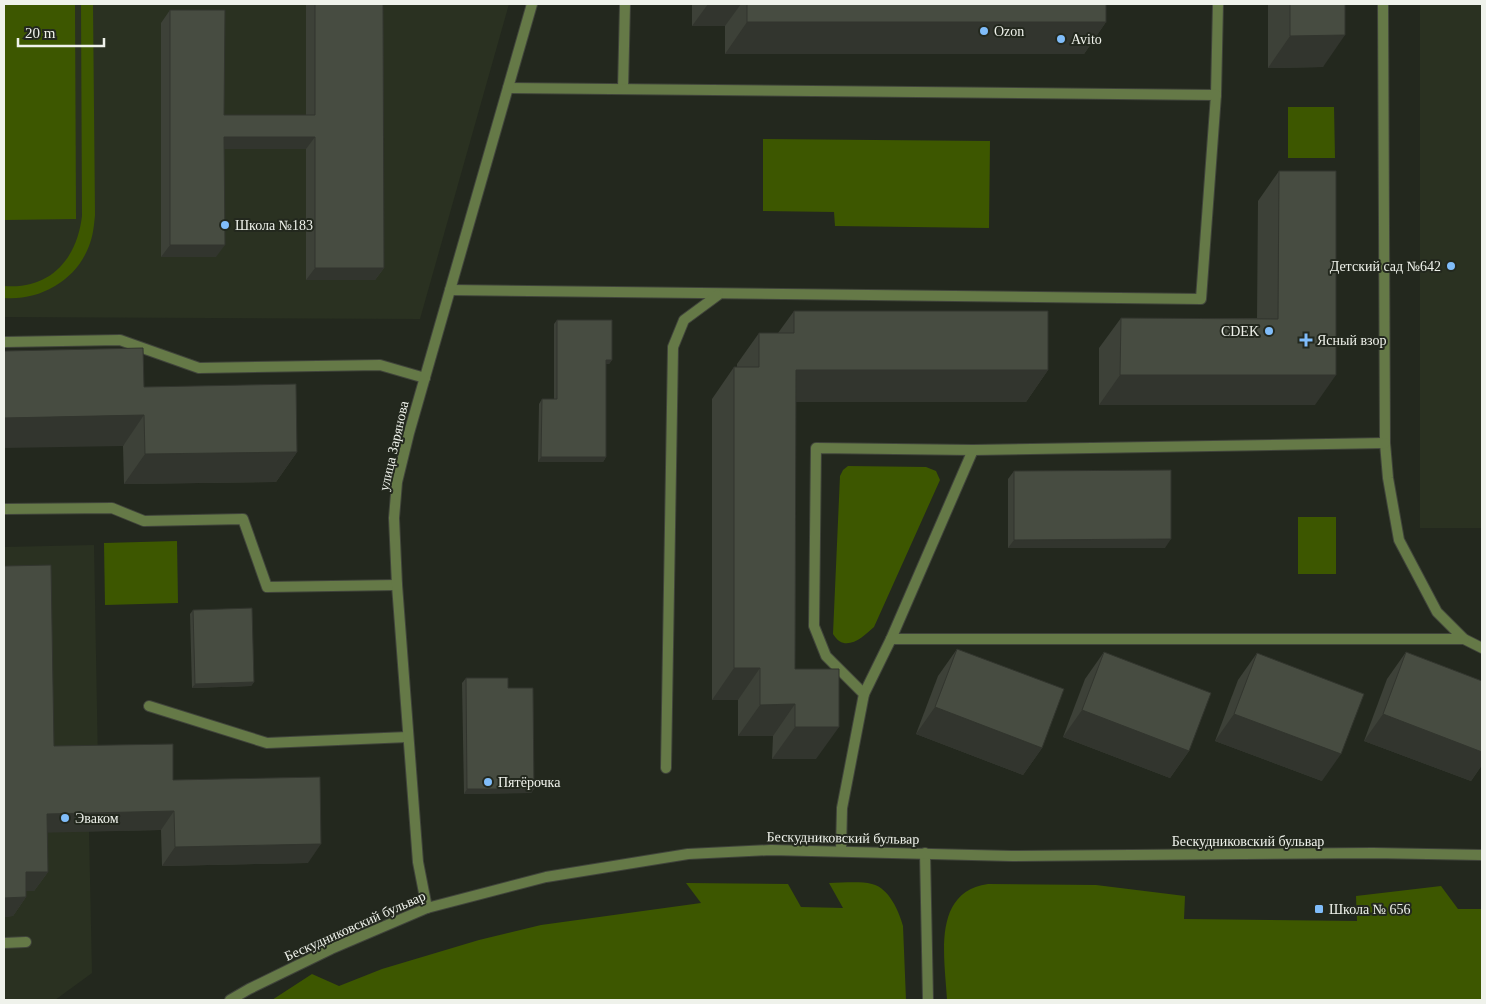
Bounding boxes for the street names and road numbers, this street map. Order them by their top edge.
street label: улица Зарянова [376,399,412,492]
street label: Бескудниковский бульвар [767,829,919,847]
street label: Бескудниковский бульвар [1172,834,1324,849]
street label: Бескудниковский бульвар [282,888,428,964]

